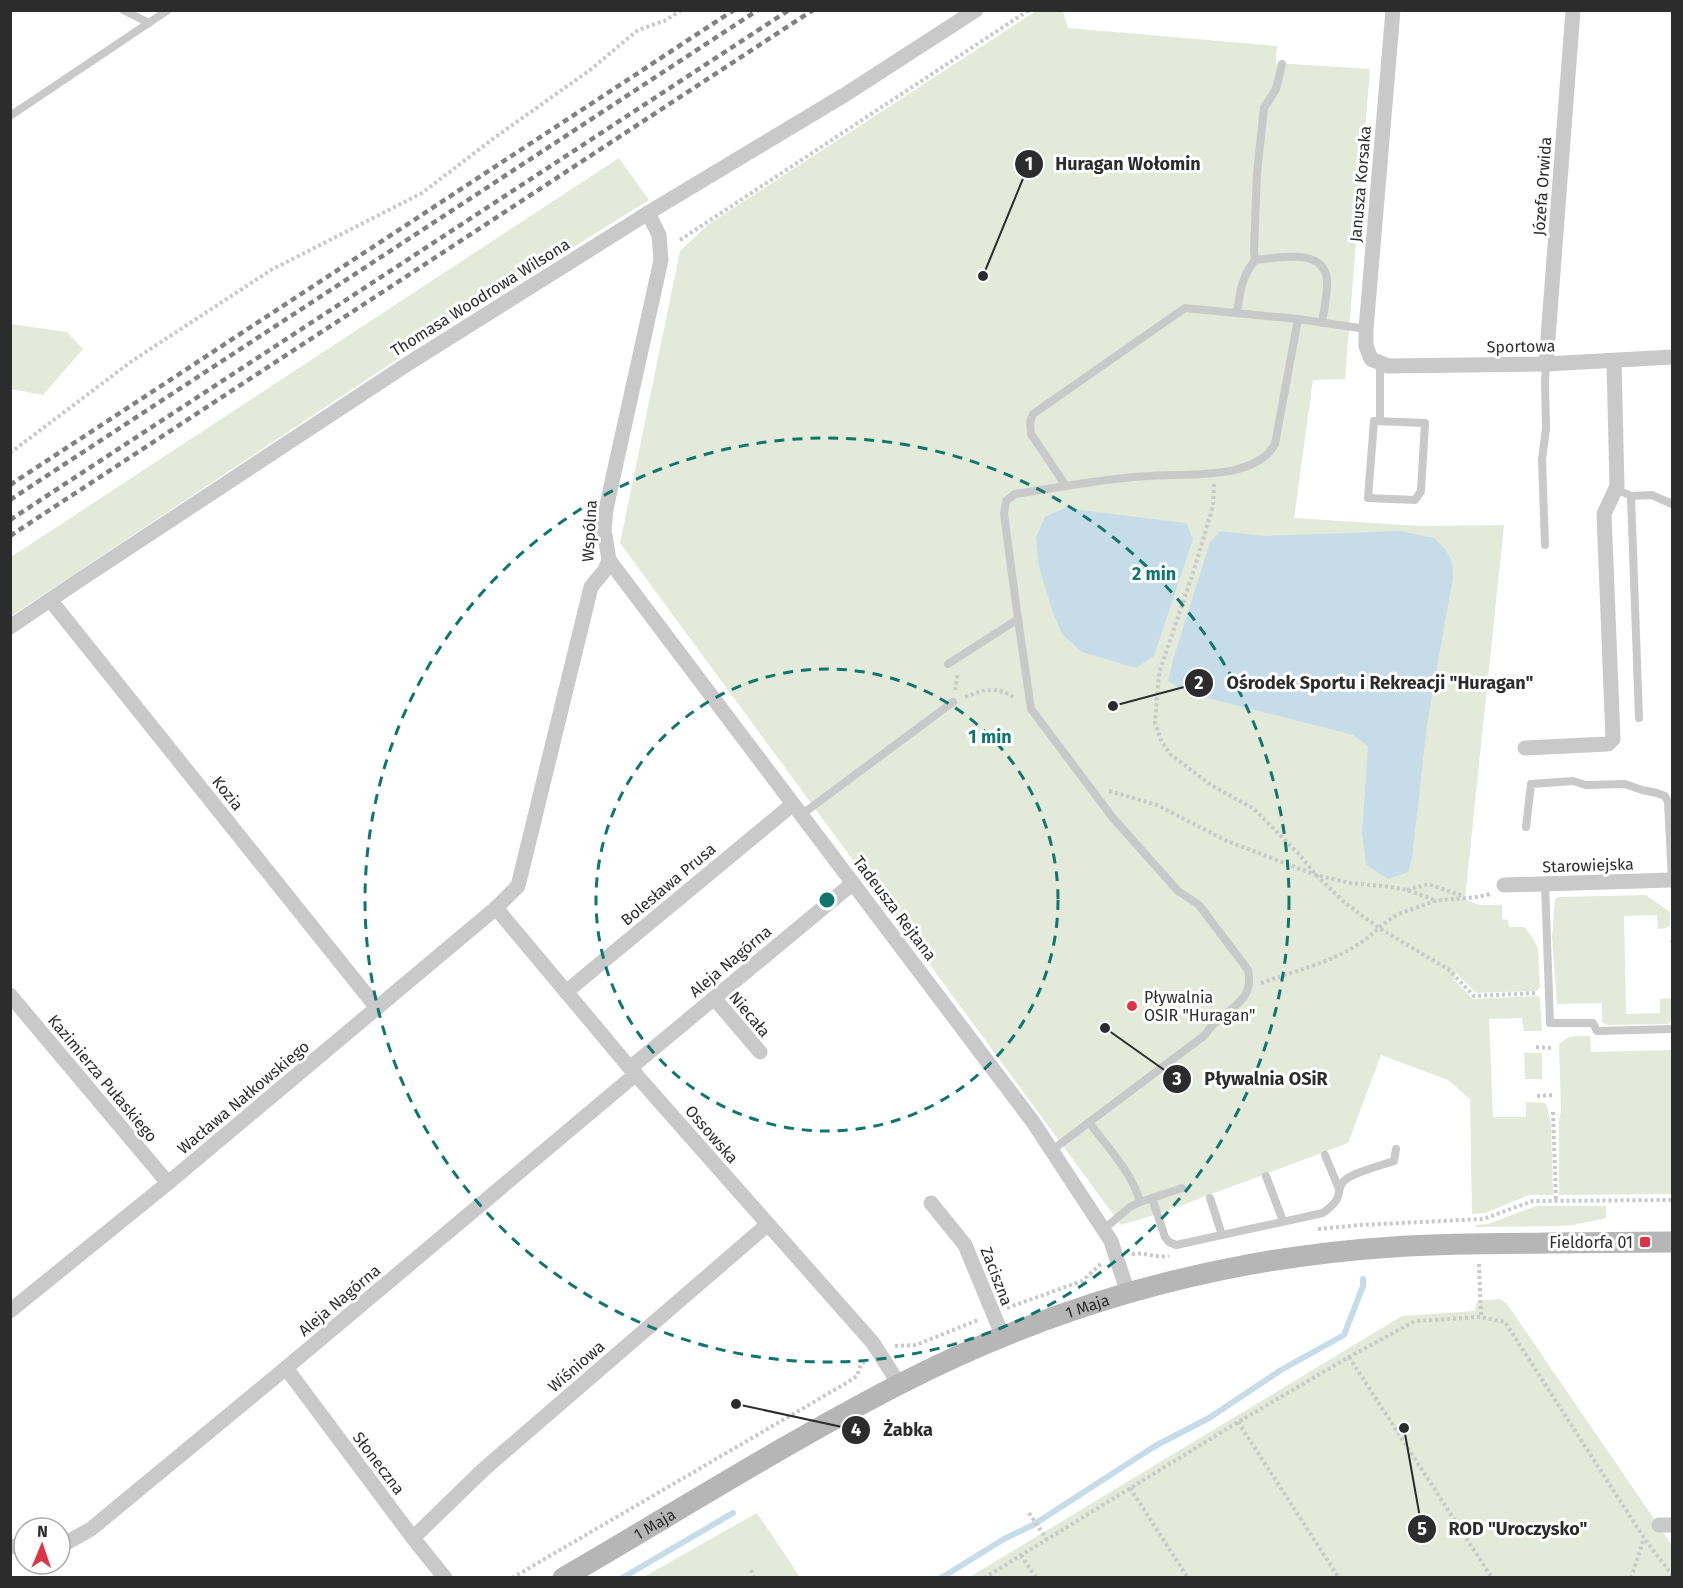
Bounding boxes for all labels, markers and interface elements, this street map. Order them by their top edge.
street label: Janusza Korsaka [1346,125,1375,243]
street label: Józefa Orwida [1530,136,1555,236]
callout: Huragan Wołomin [1014,146,1213,182]
text: 1 [1025,153,1033,175]
text: Huragan Wołomin [1055,153,1201,175]
street label: Thomasa Woodrowa Wilsona [387,234,573,360]
street label: Sportowa [1487,336,1555,357]
street label: Wspólna [578,499,601,563]
text: 2 min [1132,563,1176,585]
callout: Ośrodek Sportu i Rekreacji "Huragan" [1184,665,1545,701]
text: 2 [1194,672,1204,694]
text: Ośrodek Sportu i Rekreacji "Huragan" [1227,672,1534,694]
text: 1 min [968,726,1012,748]
street label: Kozia [208,772,247,814]
street label: Bolesława Prusa [617,839,720,930]
street label: Tadeusza Rejtana [849,852,940,964]
street label: Starowiejska [1542,854,1634,877]
centre of rings [817,890,837,910]
street label: Aleja Nagórna [686,922,775,1001]
street label: Niecała [725,988,774,1041]
place label: Pływalnia OSIR "Huragan" [1144,988,1256,1025]
marker: Pływalnia OSIR "Huragan" [1125,999,1139,1013]
street label: Kazimierza Pułaskiego [44,1011,161,1146]
street label: Wacława Nałkowskiego [174,1037,313,1158]
callout: Pływalnia OSiR [1162,1061,1340,1097]
text: 3 [1171,1068,1182,1090]
text: Pływalnia OSiR [1204,1068,1329,1090]
street label: Ossowska [681,1101,742,1167]
place label: Fieldorfa 01 [1549,1233,1633,1252]
marker: Fieldorfa 01 [1638,1235,1652,1249]
street label: Zaciszna [977,1244,1016,1308]
street label: Aleja Nagórna [295,1261,384,1340]
street label: 1 Maja [1063,1290,1112,1322]
street label: Wiśniowa [544,1337,608,1396]
callout: Żabka [841,1412,945,1448]
text: 4 [851,1419,861,1441]
text: Żabka [883,1419,933,1441]
street label: Słoneczna [349,1428,408,1498]
street label: 1 Maja [630,1505,679,1544]
callout: ROD "Uroczysko" [1407,1511,1599,1547]
north arrow [12,1516,72,1576]
text: 5 [1417,1518,1427,1540]
text: ROD "Uroczysko" [1449,1518,1587,1540]
text: N [37,1522,48,1541]

